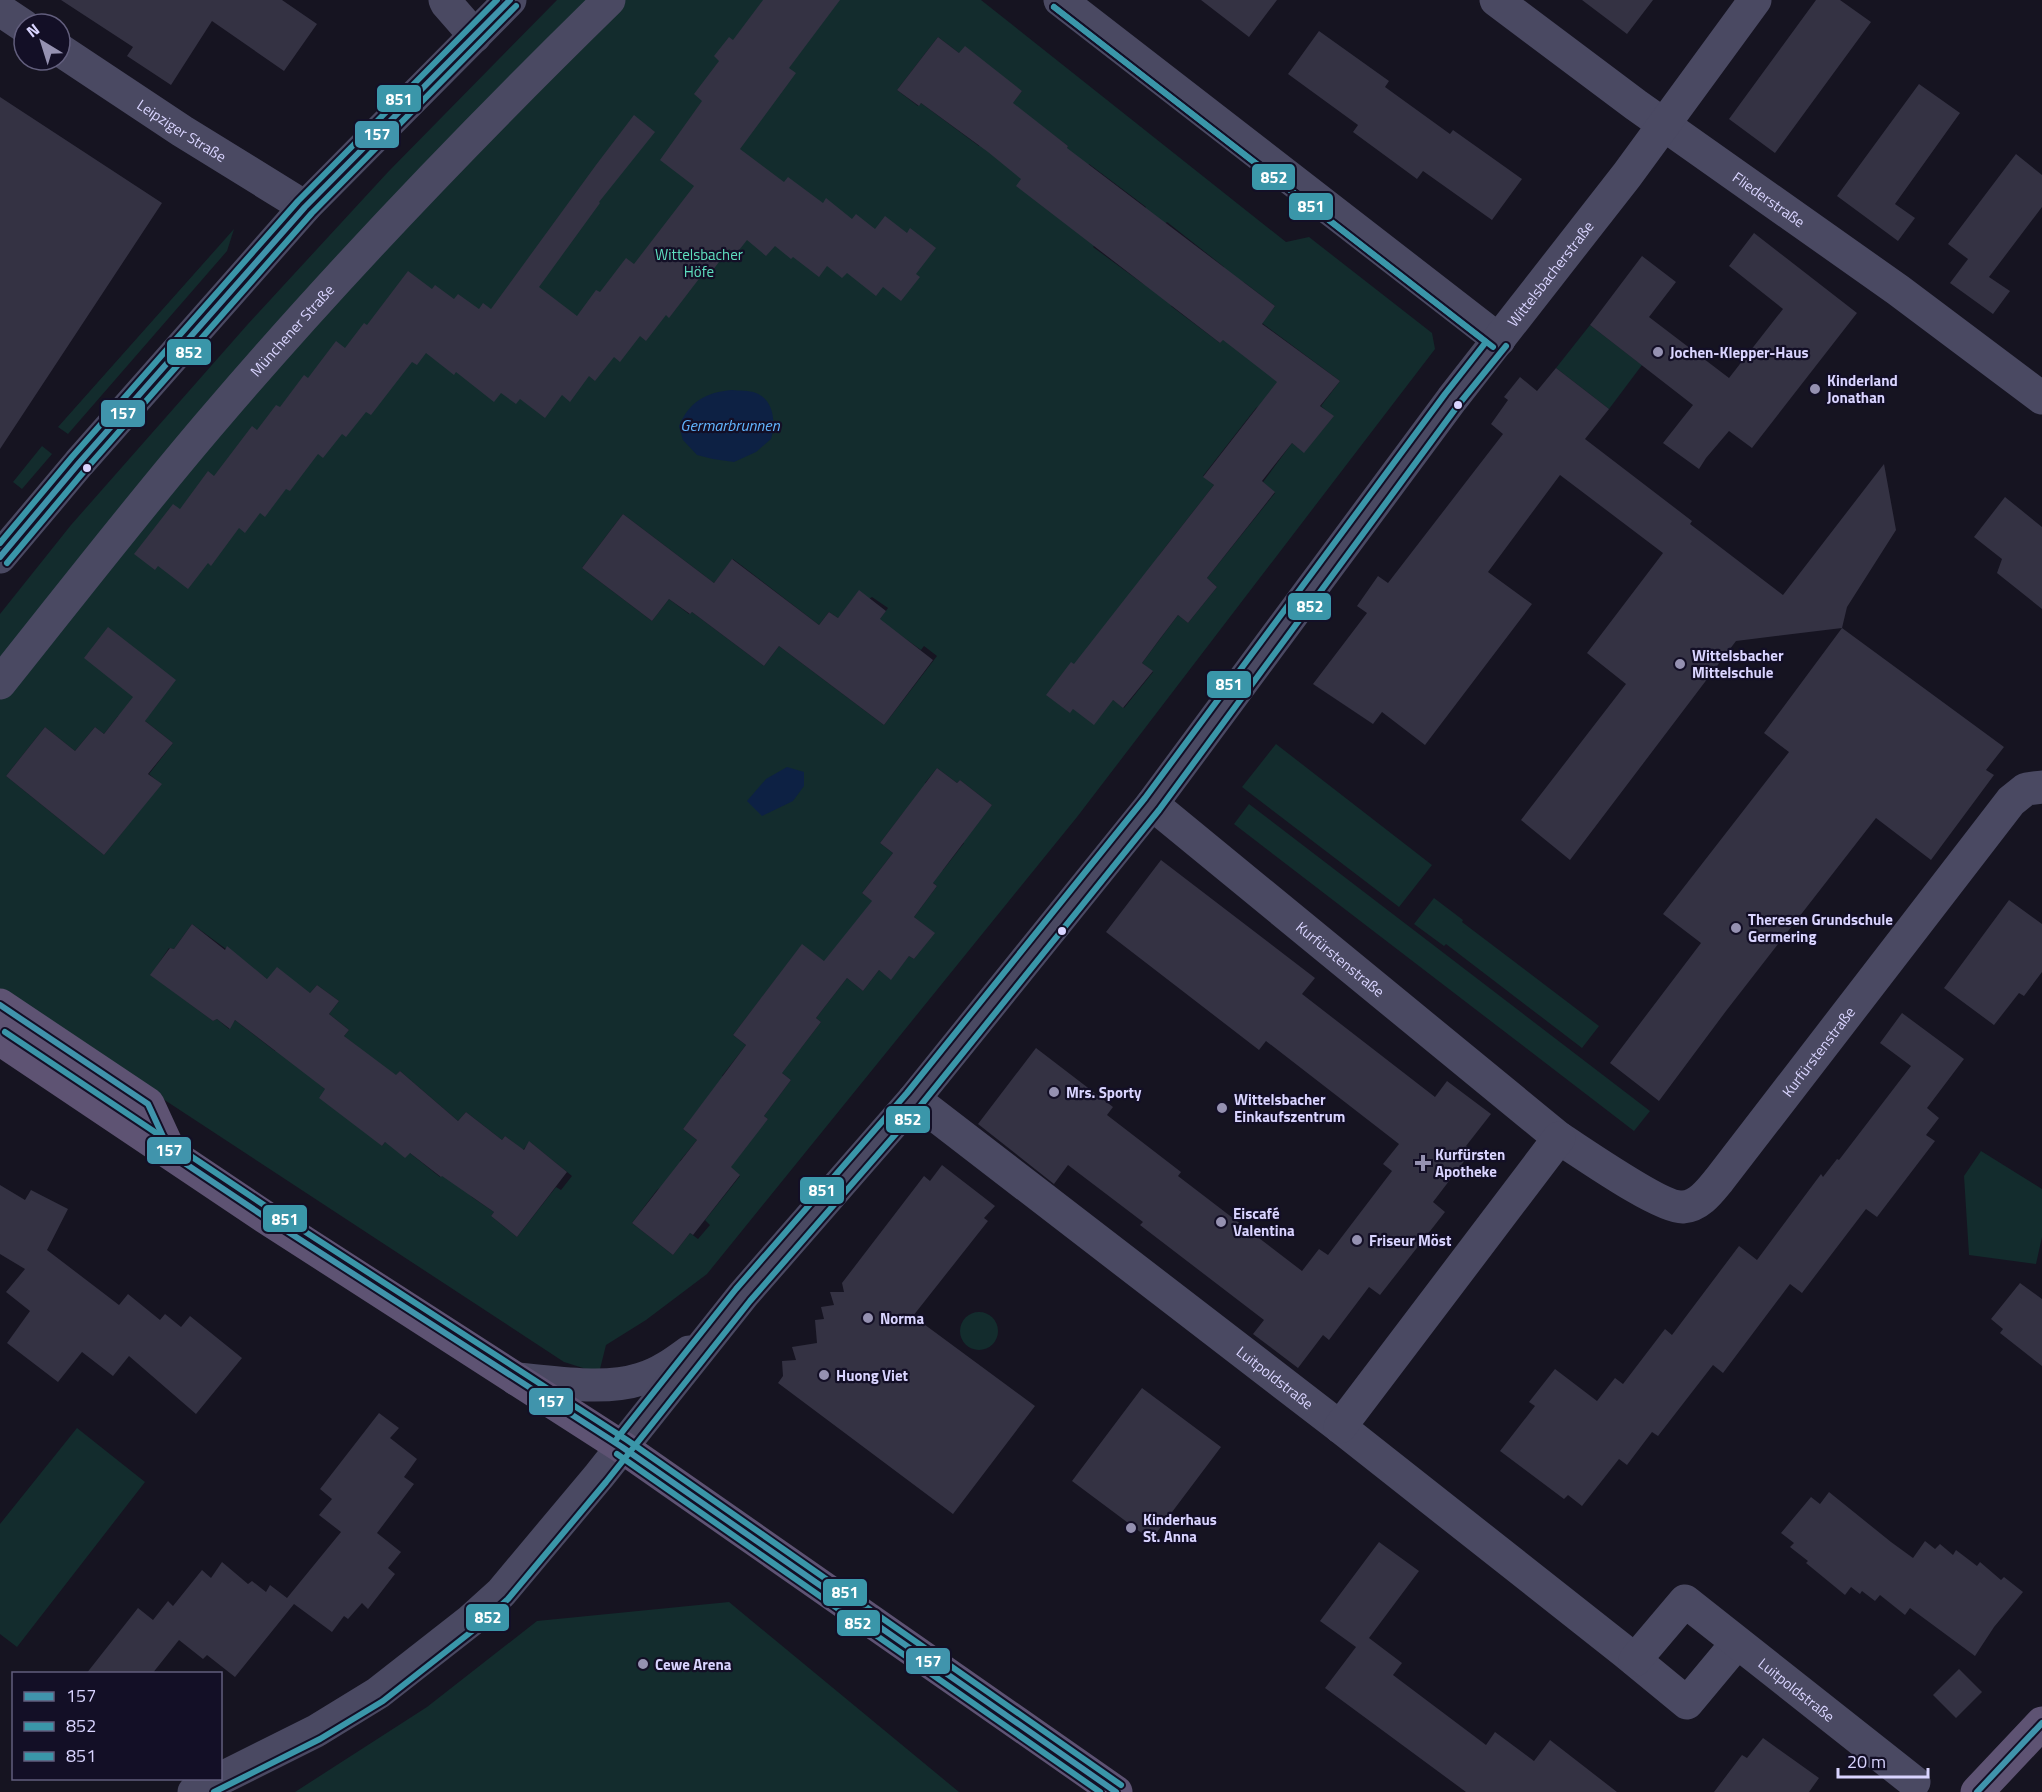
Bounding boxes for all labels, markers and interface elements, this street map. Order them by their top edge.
north arrow [12,12,72,72]
text: N [21,17,45,43]
line badge: 851 [376,84,422,113]
text: 851 [386,87,412,111]
street label: Leipziger Straße [133,93,231,167]
line badge: 157 [354,120,400,149]
text: 157 [364,122,390,146]
line badge: 852 [1251,163,1296,191]
text: 852 [1261,165,1287,189]
street label: Fliederstraße [1728,165,1810,233]
line badge: 851 [1288,192,1334,221]
text: 851 [1298,194,1324,218]
street label: Wittelsbacherstraße [1501,216,1599,331]
park label: Wittelsbacher Höfe [655,243,743,283]
street label: Münchener Straße [244,279,339,381]
line badge: 852 [166,338,212,366]
text: 852 [176,340,202,364]
place label: Jochen-Klepper-Haus [1670,341,1809,364]
marker: Jochen-Klepper-Haus [1651,345,1665,359]
place label: Kinderland Jonathan [1827,369,1898,409]
marker: Kinderland Jonathan [1808,382,1822,396]
line badge: 157 [100,399,146,428]
unlabelled marker [1452,399,1464,411]
text: 157 [110,401,136,425]
water label: Germarbrunnen [680,413,781,437]
unlabelled marker [81,462,93,474]
line badge: 852 [1287,592,1332,621]
text: 852 [1297,594,1323,618]
place label: Wittelsbacher Mittelschule [1692,644,1784,684]
marker: Wittelsbacher Mittelschule [1673,657,1687,671]
line badge: 851 [1206,670,1252,699]
text: 851 [1216,672,1242,696]
place label: Theresen Grundschule Germering [1748,908,1893,948]
street label: Kurfürstenstraße [1291,915,1390,1002]
marker: Theresen Grundschule Germering [1729,921,1743,935]
unlabelled marker [1056,925,1068,937]
street label: Kurfürstenstraße [1776,1001,1860,1101]
place label: Mrs. Sporty [1066,1081,1142,1104]
marker: Mrs. Sporty [1047,1085,1061,1099]
place label: Wittelsbacher Einkaufszentrum [1234,1088,1345,1128]
marker: Wittelsbacher Einkaufszentrum [1215,1101,1229,1115]
line badge: 852 [885,1105,931,1134]
text: 852 [895,1107,921,1131]
line badge: 157 [146,1136,192,1165]
text: 157 [156,1138,182,1162]
place label: Kurfürsten Apotheke [1435,1143,1505,1183]
marker: Kurfürsten Apotheke [1416,1156,1430,1170]
line badge: 851 [799,1176,845,1205]
text: 851 [809,1178,835,1202]
place label: Eiscafé Valentina [1233,1202,1295,1242]
line badge: 851 [262,1204,308,1233]
text: 851 [272,1207,298,1231]
marker: Eiscafé Valentina [1214,1215,1228,1229]
place label: Friseur Möst [1369,1229,1452,1252]
marker: Friseur Möst [1350,1233,1364,1247]
place label: Norma [880,1307,924,1330]
marker: Norma [861,1311,875,1325]
street label: Luitpoldstraße [1232,1340,1319,1414]
place label: Huong Viet [836,1364,909,1387]
marker: Huong Viet [817,1368,831,1382]
line badge: 157 [528,1387,574,1416]
text: 157 [538,1389,564,1413]
place label: Kinderhaus St. Anna [1143,1508,1217,1548]
marker: Kinderhaus St. Anna [1124,1521,1138,1535]
line badge: 851 [822,1578,868,1607]
text: 851 [832,1580,858,1604]
line badge: 852 [465,1603,510,1632]
text: 852 [475,1605,501,1629]
line badge: 852 [836,1609,881,1637]
text: 852 [845,1611,871,1635]
line badge: 157 [905,1647,951,1675]
text: 157 [915,1649,941,1673]
street label: Luitpoldstraße [1754,1652,1840,1727]
place label: Cewe Arena [655,1653,732,1676]
marker: Cewe Arena [636,1657,650,1671]
legend [12,1672,222,1780]
text: 157 [66,1682,96,1709]
text: 852 [66,1712,96,1739]
scale bar [1838,1741,1928,1779]
text: 851 [66,1742,96,1769]
text: 20 m [1847,1748,1886,1775]

